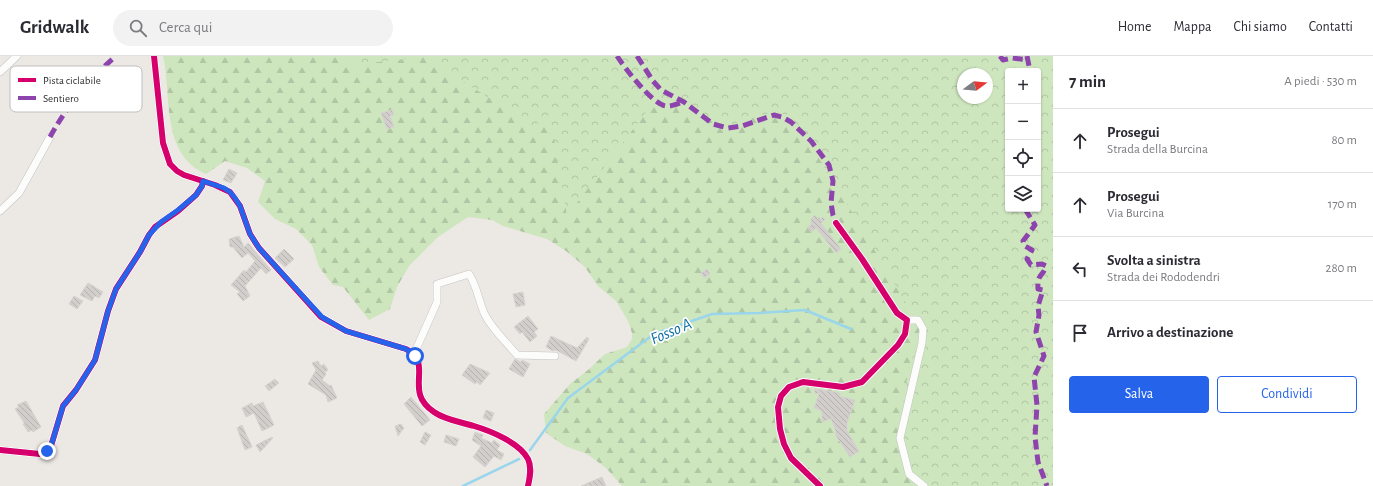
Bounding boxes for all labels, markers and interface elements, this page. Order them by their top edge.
search box [113,10,393,46]
icon: search [127,17,149,39]
text: Gridwalk [20,18,89,37]
text: Cerca qui [159,20,212,35]
text: Home [1118,20,1151,34]
text: Mappa [1173,20,1212,34]
text: Chi siamo [1234,20,1287,34]
text: Contatti [1309,20,1353,34]
legend [10,66,142,112]
north arrow [957,68,993,104]
map controls [1005,68,1041,212]
button: + [1005,68,1041,104]
text: 7 min [1069,73,1106,90]
text: Pista ciclabile [43,75,101,86]
text: A piedi · 530 m [1284,75,1357,88]
text: Sentiero [43,93,79,104]
button: − [1005,104,1041,140]
text: Prosegui [1107,125,1160,140]
icon: ahead [1069,130,1091,152]
text: 80 m [1331,134,1357,147]
button: locate [1005,140,1041,176]
text: Strada della Burcina [1107,143,1208,156]
button: layers [1005,176,1041,212]
text: Prosegui [1107,189,1160,204]
icon: ahead [1069,194,1091,216]
text: 170 m [1328,198,1357,211]
text: Via Burcina [1107,207,1164,220]
text: Svolta a sinistra [1107,253,1201,268]
icon: left [1069,258,1091,280]
text: 280 m [1326,262,1357,275]
text: Strada dei Rododendri [1107,271,1220,284]
water label: Fosso A [648,315,694,347]
icon: arrive [1069,322,1091,344]
text: Arrivo a destinazione [1107,325,1233,340]
route start [406,347,424,365]
button: Salva [1069,376,1209,413]
button: Condividi [1217,376,1357,413]
route end [38,442,56,460]

